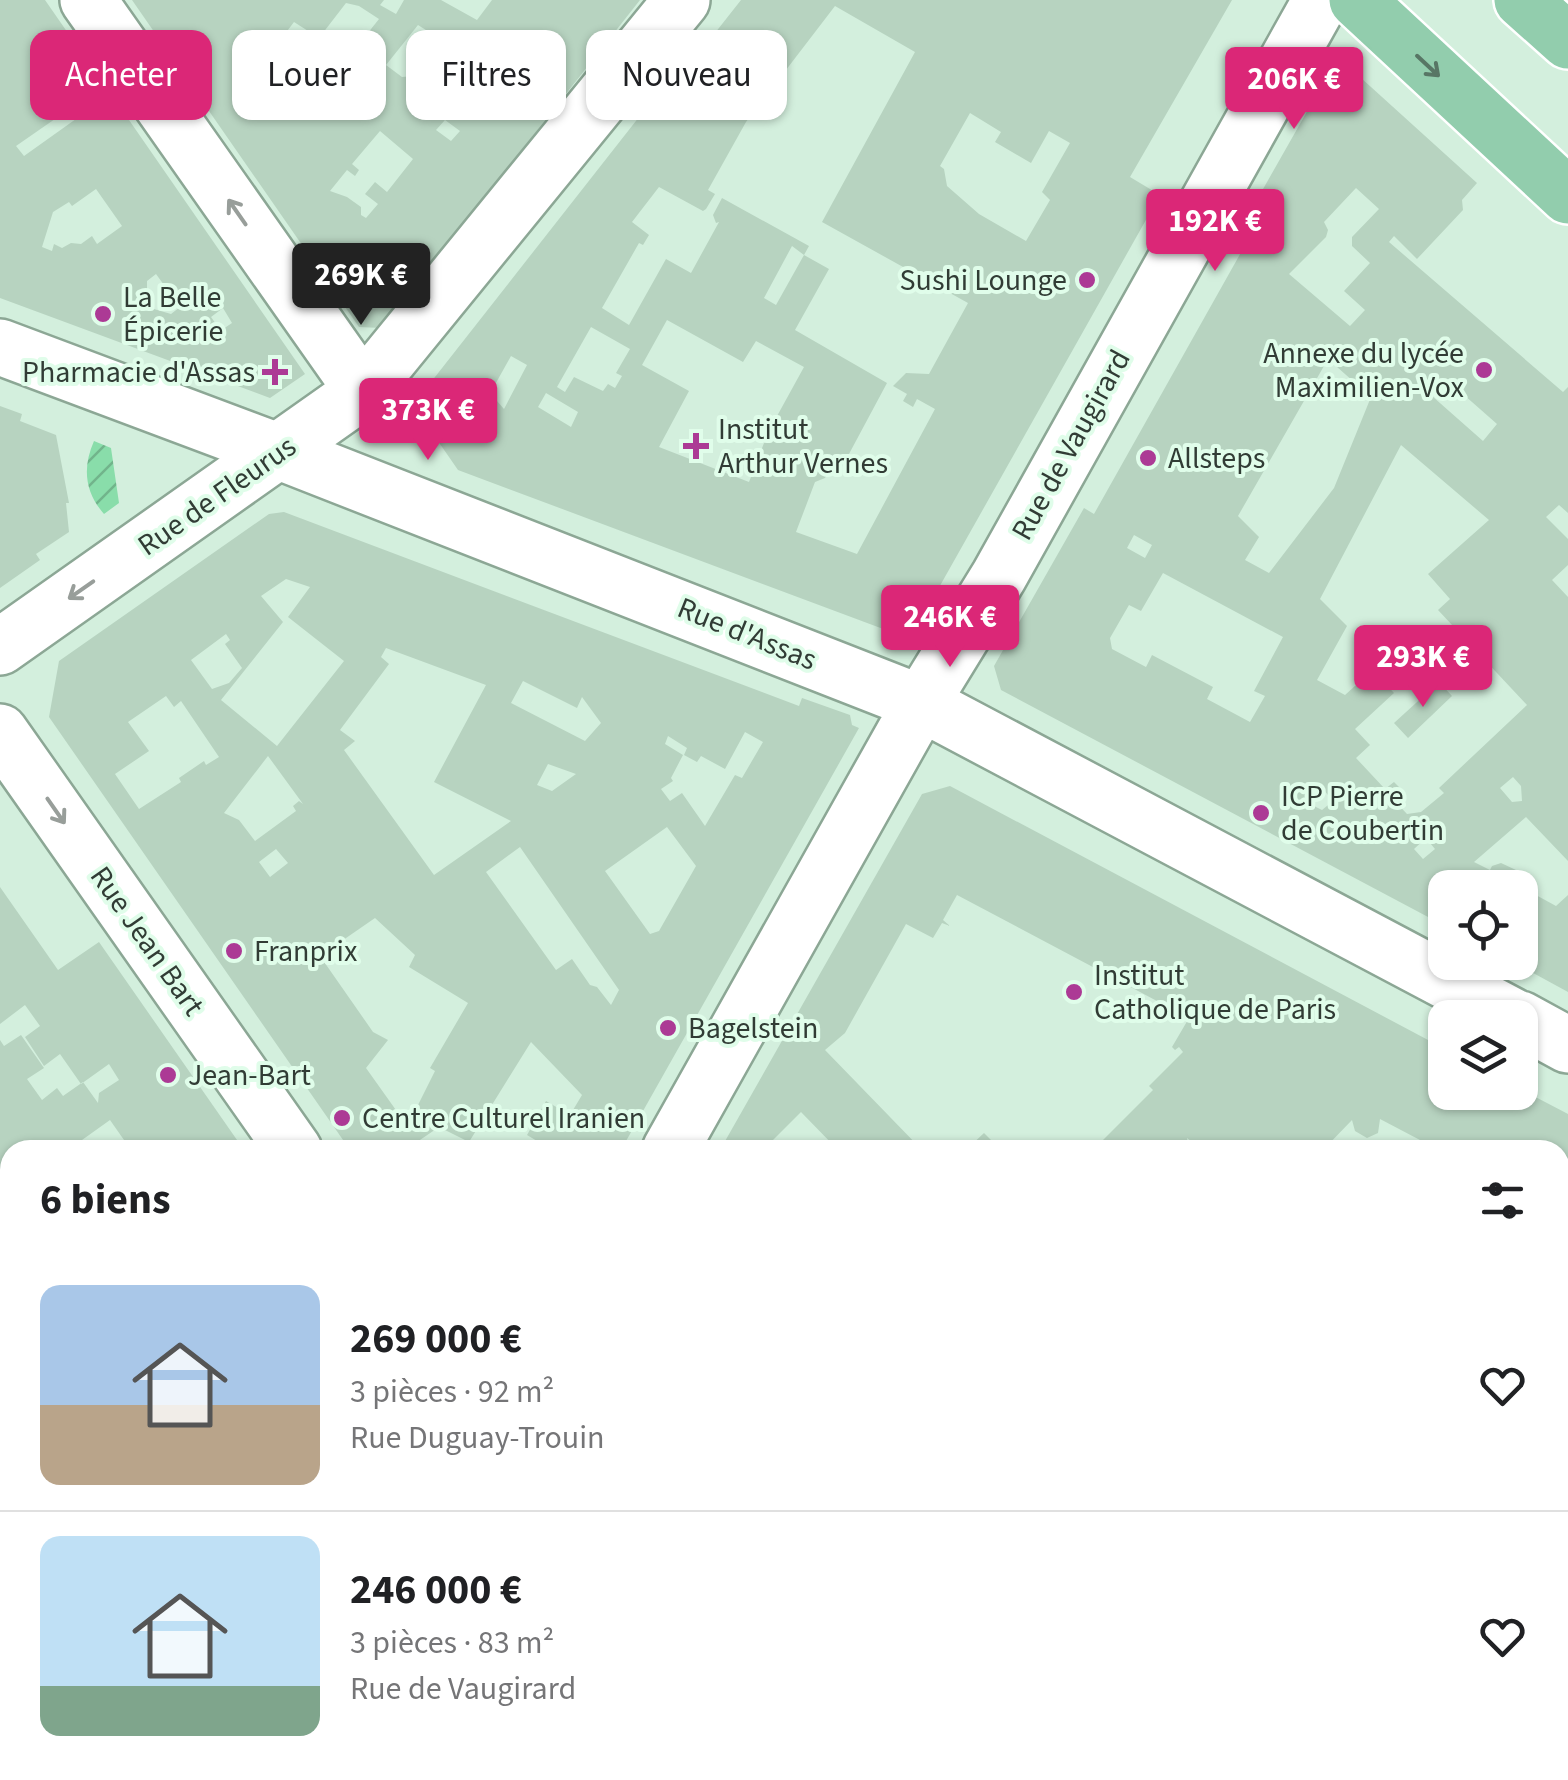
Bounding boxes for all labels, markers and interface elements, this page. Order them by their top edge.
chip: Acheter [30,30,212,120]
chip: Louer [232,30,386,120]
chip: Filtres [406,30,566,120]
chip: Nouveau [586,30,787,120]
pin: 206K € [1213,47,1375,132]
one-way arrow [1416,54,1440,78]
text: 206K € [1247,56,1341,102]
pin: 192K € [1134,189,1296,274]
text: 192K € [1168,198,1262,244]
one-way arrow [227,199,248,226]
pin: 269K € [280,243,442,328]
text: 269K € [314,252,408,298]
place label: Sushi Lounge [900,259,1067,302]
marker: Sushi Lounge [1076,269,1098,291]
place label: La Belle Épicerie [123,276,223,353]
marker: La Belle Épicerie [92,303,114,325]
place label: Annexe du lycée Maximilien-Vox [1263,332,1464,409]
street label: Rue de Vaugirard [1001,342,1141,548]
place label: Pharmacie d'Assas [22,351,255,394]
marker: Annexe du lycée Maximilien-Vox [1473,359,1495,381]
marker: Pharmacie d'Assas [264,361,286,383]
pin: 373K € [347,378,509,463]
text: 373K € [381,387,475,433]
place label: Institut Arthur Vernes [718,408,888,485]
street label: Rue de Fleurus [129,425,305,567]
marker: Institut Arthur Vernes [683,433,709,459]
place label: Allsteps [1168,437,1265,480]
marker: Allsteps [1137,447,1159,469]
one-way arrow [68,579,96,600]
pin: 246K € [869,585,1031,670]
street label: Rue d'Assas [671,587,823,681]
text: 246K € [903,594,997,640]
pin: 293K € [1342,625,1504,710]
text: 293K € [1376,634,1470,680]
place label: ICP Pierre de Coubertin [1281,775,1444,852]
one-way arrow [45,797,66,825]
marker: ICP Pierre de Coubertin [1250,802,1272,824]
street label: Rue Jean Bart [80,857,214,1025]
map controls [1428,870,1538,1110]
button: locate [1428,870,1538,980]
place label: Franprix [254,930,357,973]
marker: Franprix [223,940,245,962]
place label: Institut Catholique de Paris [1094,954,1336,1031]
marker: Institut Catholique de Paris [1063,981,1085,1003]
button: layers [1428,1000,1538,1110]
place label: Bagelstein [688,1007,818,1050]
marker: Bagelstein [657,1017,679,1039]
place label: Jean-Bart [188,1054,311,1097]
marker: Jean-Bart [157,1064,179,1086]
place label: Centre Culturel Iranien [362,1097,645,1140]
marker: Centre Culturel Iranien [331,1107,353,1129]
text: 6 biens [40,1170,171,1230]
icon: filters [1475,1173,1530,1228]
text: 269 000 € [350,1309,522,1369]
icon: home [120,1325,240,1445]
icon: heart [1475,1358,1530,1413]
text: 3 pièces · 92 m² [350,1369,554,1415]
text: Rue Duguay-Trouin [350,1415,605,1461]
text: 246 000 € [350,1560,522,1620]
icon: home [120,1576,240,1696]
icon: heart [1475,1609,1530,1664]
text: 3 pièces · 83 m² [350,1620,554,1666]
text: Rue de Vaugirard [350,1666,576,1712]

